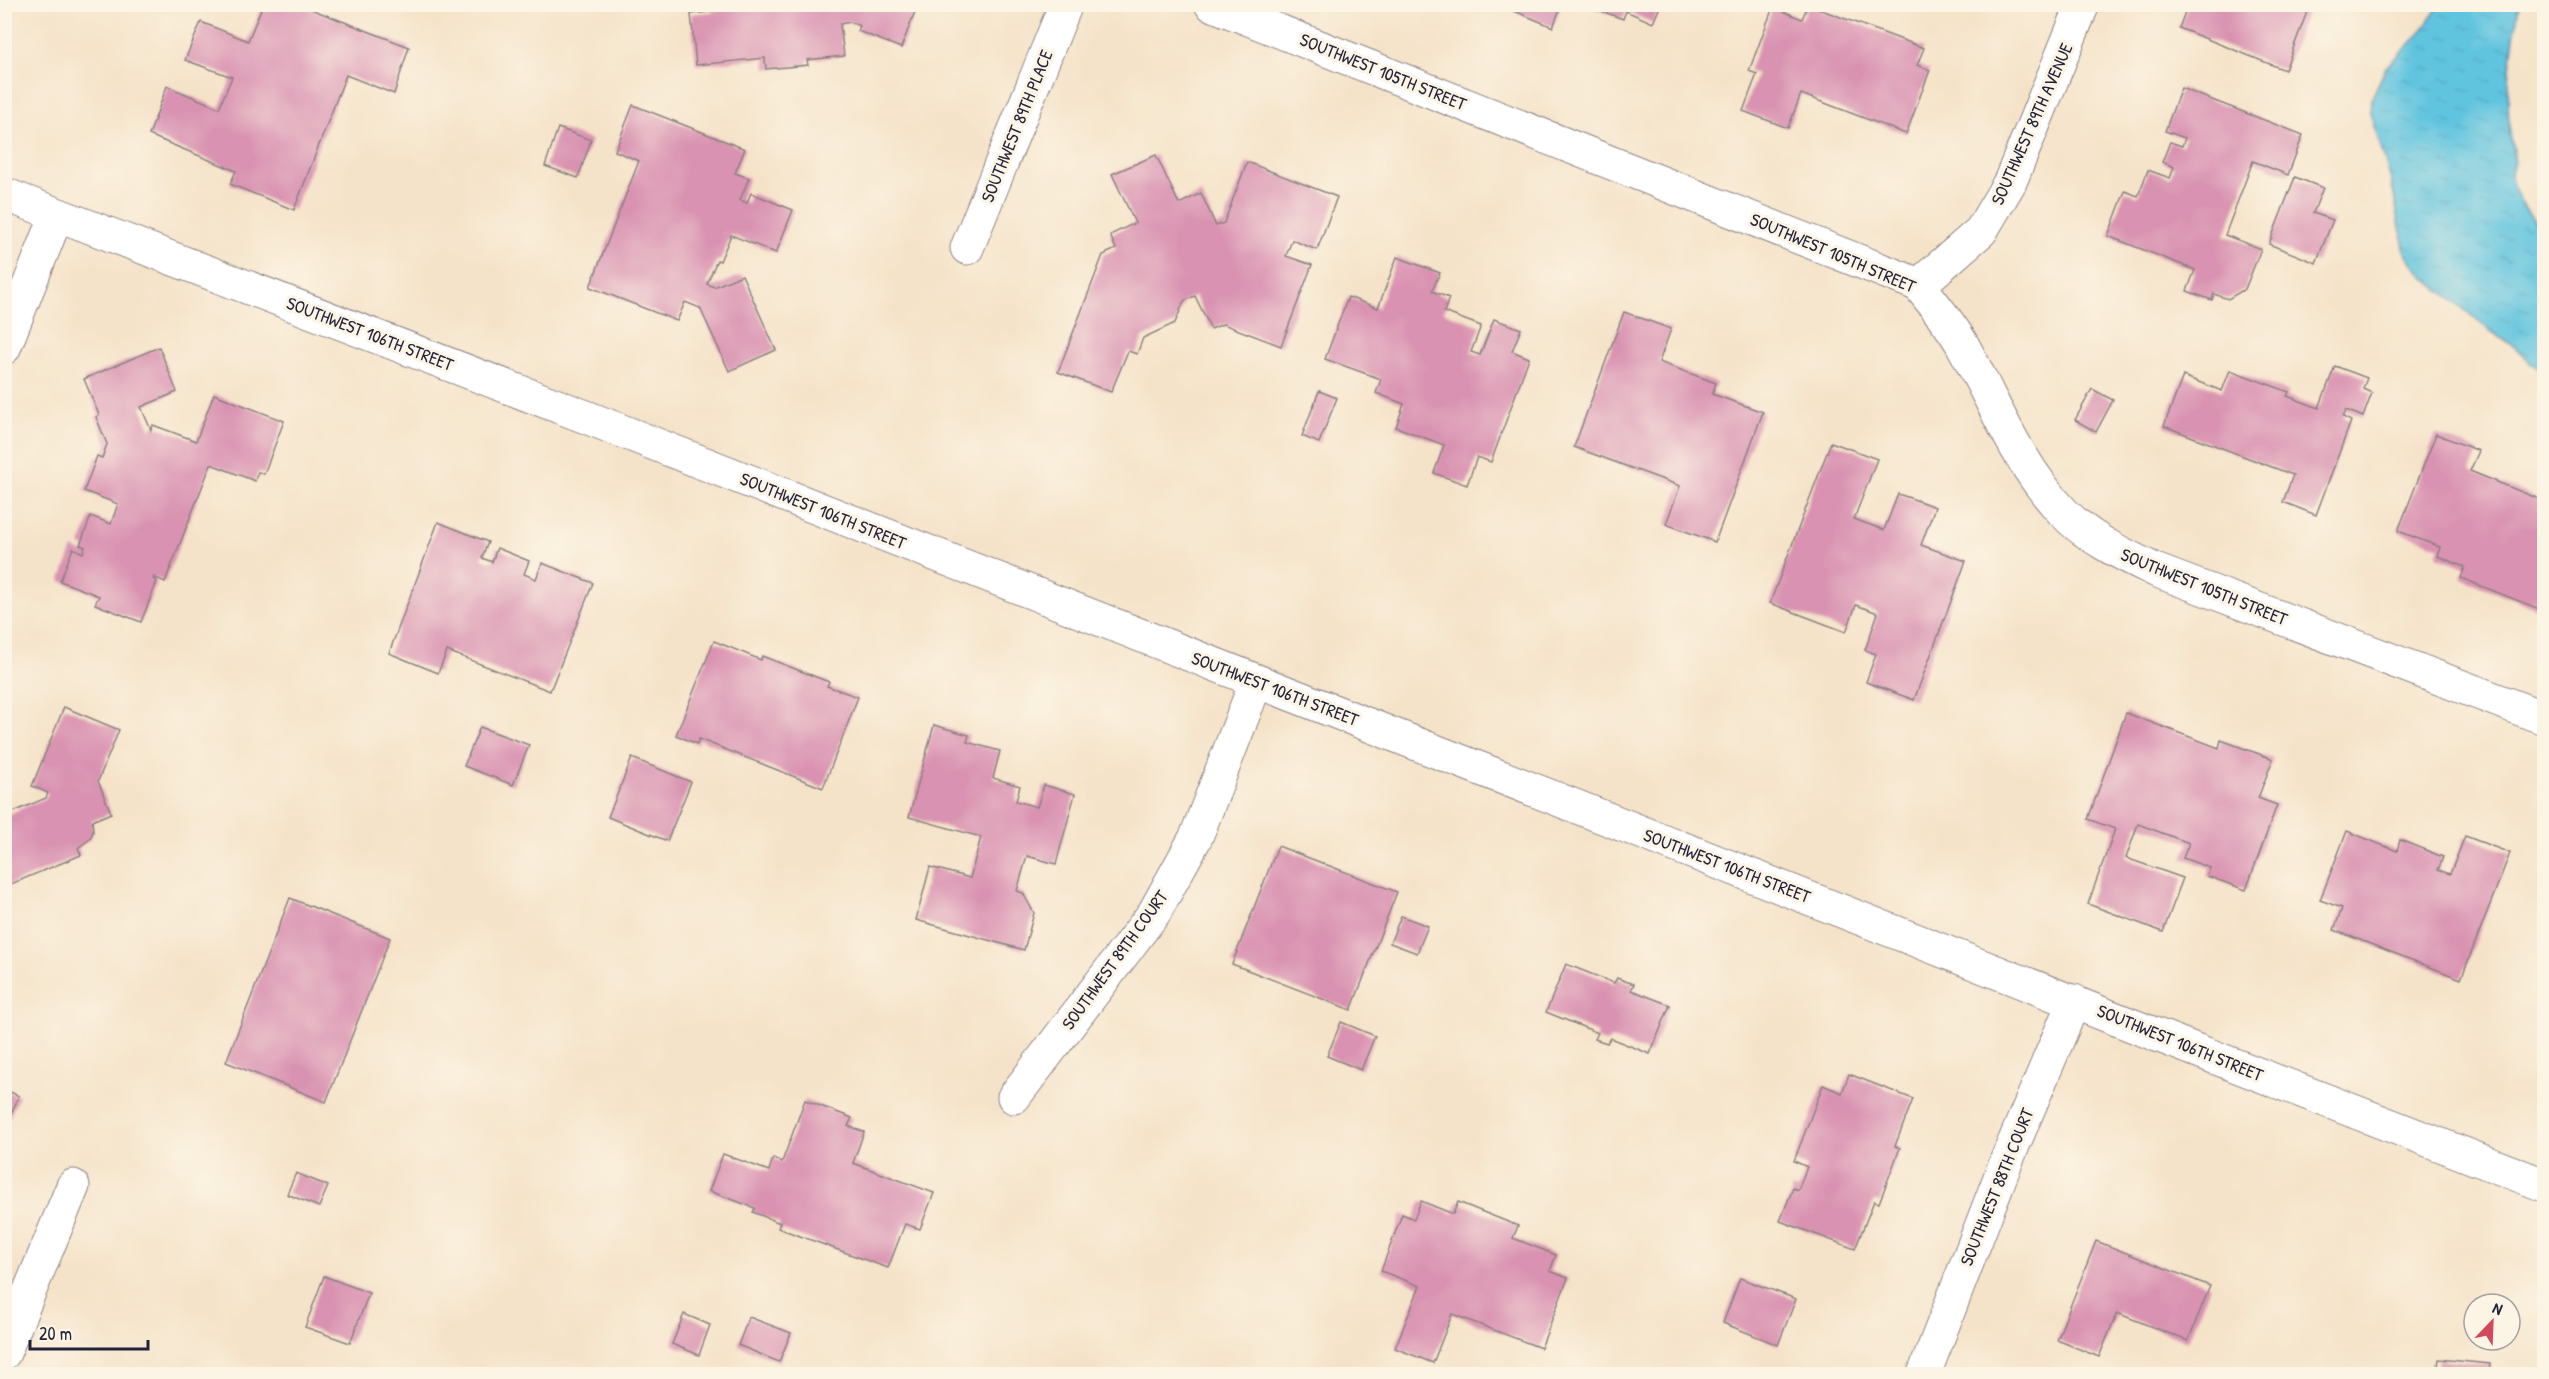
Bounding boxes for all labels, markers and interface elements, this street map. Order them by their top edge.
street label: SOUTHWEST 105TH STREET [1296,27,1471,117]
street label: SOUTHWEST 89TH AVENUE [1985,39,2078,209]
street label: SOUTHWEST 89TH PLACE [975,46,1059,206]
street label: SOUTHWEST 105TH STREET [1747,206,1920,299]
street label: SOUTHWEST 106TH STREET [283,290,458,377]
street label: SOUTHWEST 106TH STREET [737,466,910,555]
street label: SOUTHWEST 105TH STREET [2117,542,2292,632]
street label: SOUTHWEST 106TH STREET [1188,645,1363,732]
street label: SOUTHWEST 106TH STREET [1640,822,1815,909]
street label: SOUTHWEST 89TH COURT [1056,884,1174,1034]
street label: SOUTHWEST 106TH STREET [2094,998,2267,1087]
street label: SOUTHWEST 88TH COURT [1954,1104,2040,1269]
north arrow [2462,1292,2522,1352]
text: N [2490,1296,2507,1320]
scale bar [30,1313,148,1351]
text: 20 m [39,1321,72,1346]

